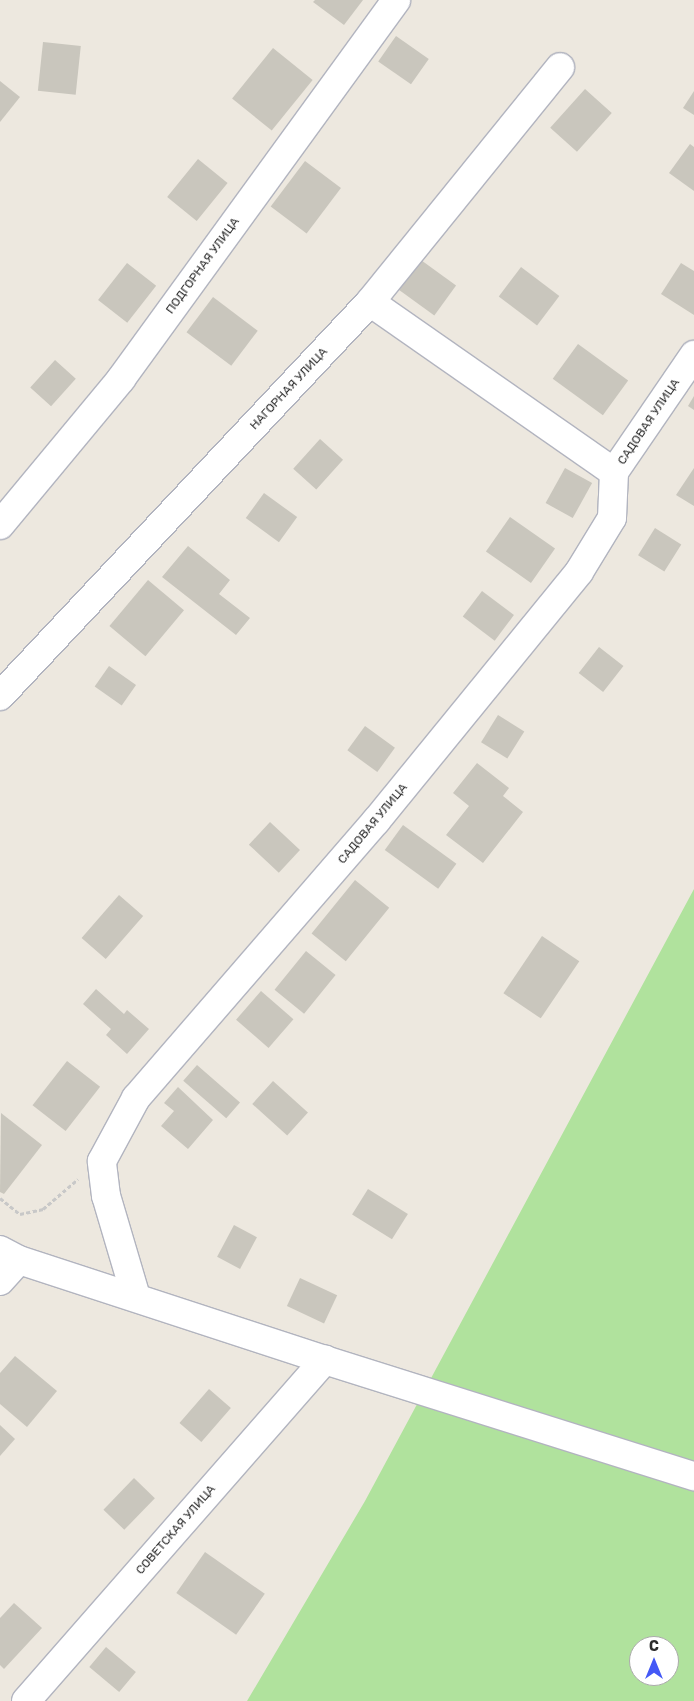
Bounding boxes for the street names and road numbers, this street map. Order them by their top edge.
street label: ПОДГОРНАЯ УЛИЦА [163,215,243,317]
street label: НАГОРНАЯ УЛИЦА [247,345,331,433]
street label: САДОВАЯ УЛИЦА [615,376,683,468]
street label: САДОВАЯ УЛИЦА [335,781,411,867]
street label: СОВЕТСКАЯ УЛИЦА [133,1482,219,1578]

